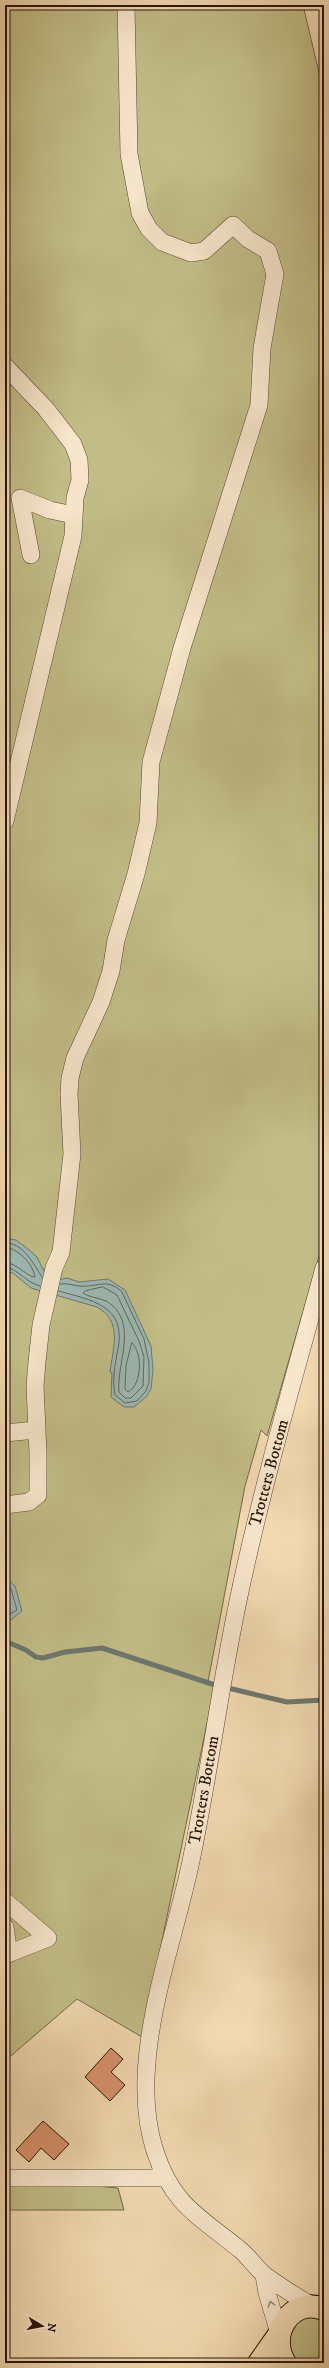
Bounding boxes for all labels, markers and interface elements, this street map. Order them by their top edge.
street label: Trotters Bottom [244,1417,294,1529]
street label: Trotters Bottom [184,1734,224,1846]
one-way arrow [267,2301,276,2308]
north arrow [22,2306,62,2346]
text: N [43,2322,59,2333]

